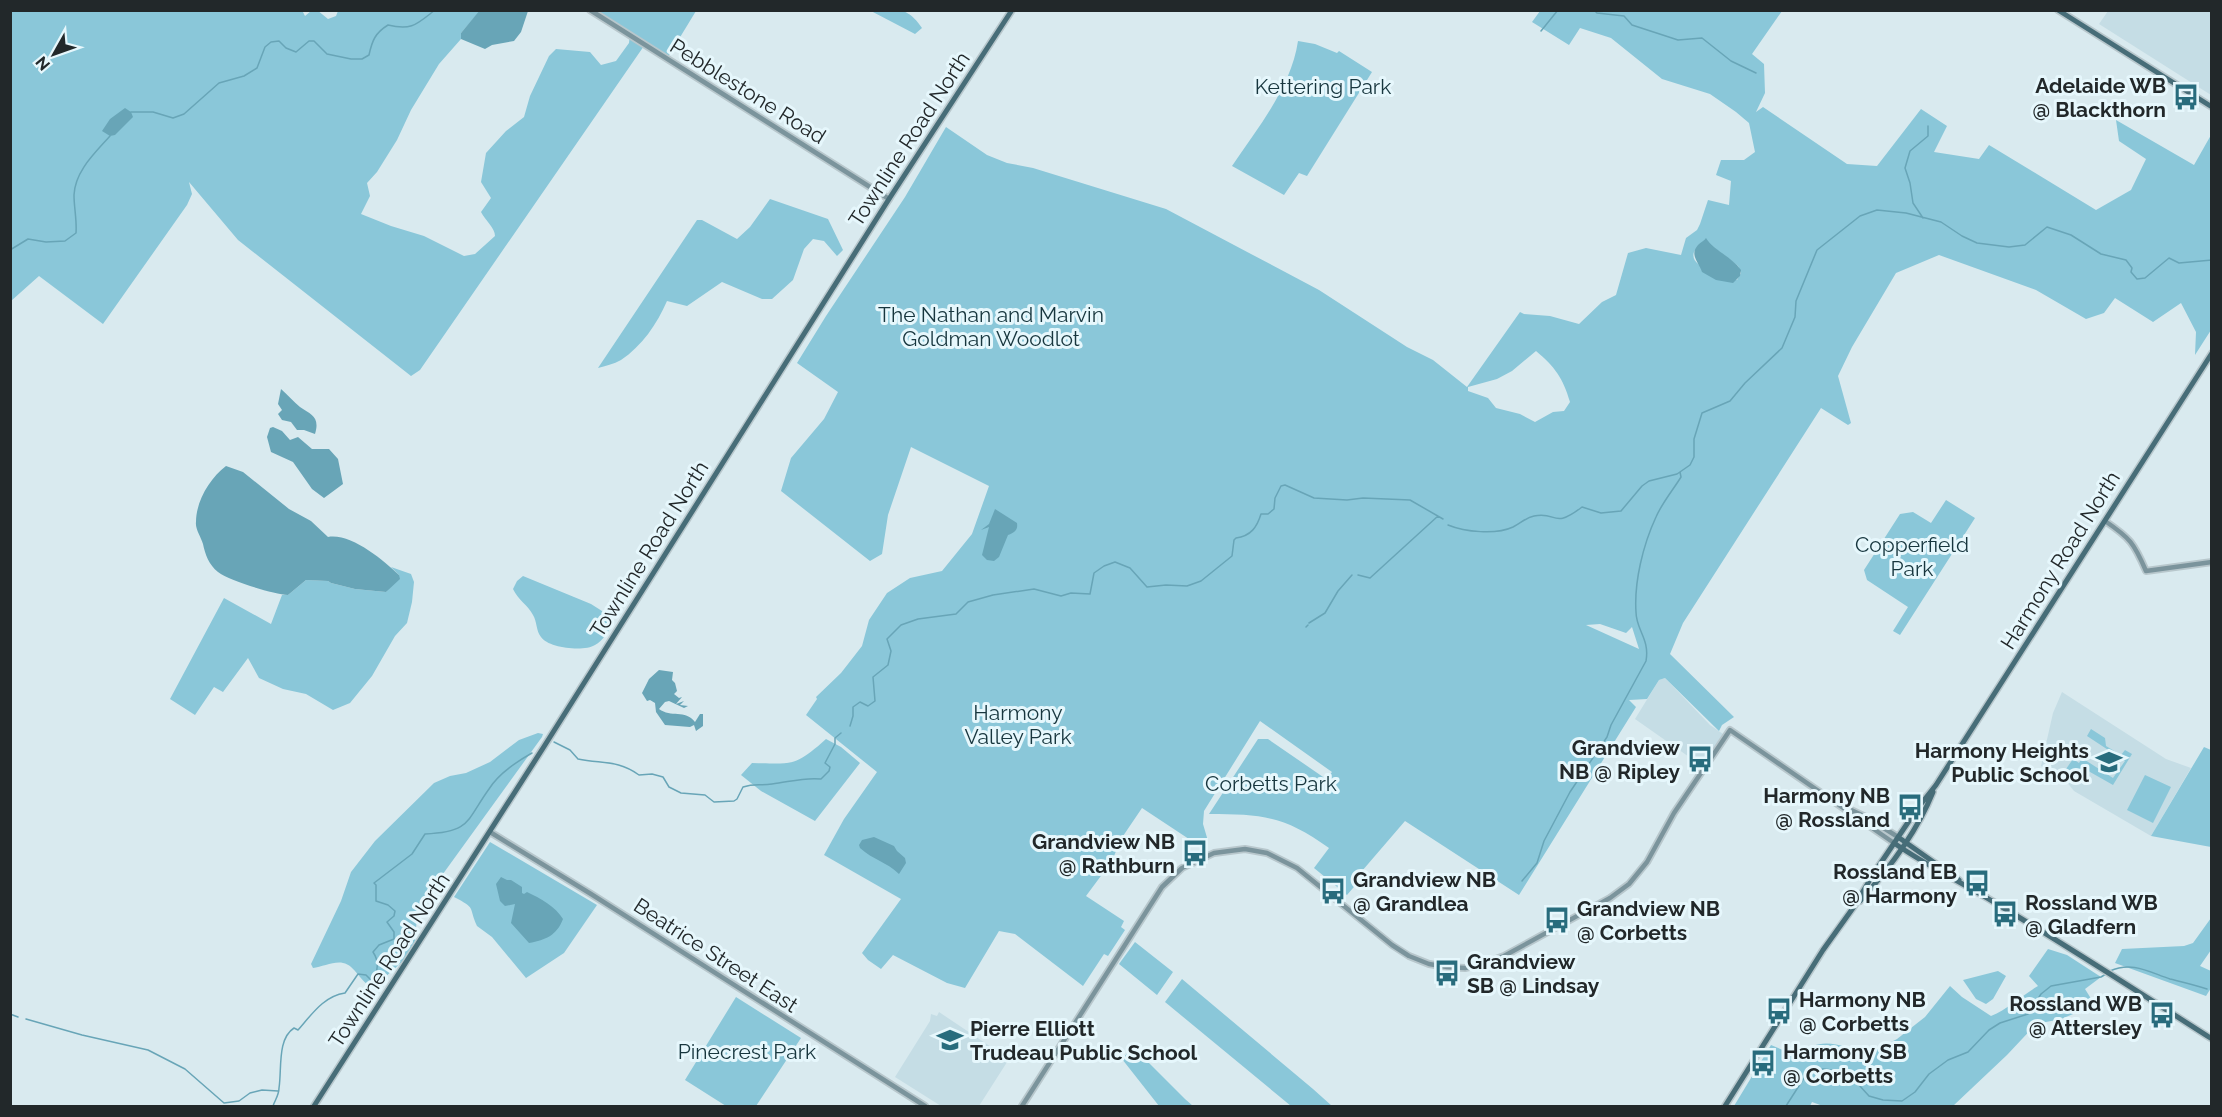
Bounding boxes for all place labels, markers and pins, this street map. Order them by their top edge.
place label: Adelaide WB @ Blackthorn [2032,73,2166,122]
bus stop icon: Adelaide WB @ Blackthorn [2171,82,2201,112]
place label: Grandview NB @ Ripley [1559,735,1680,784]
place label: Harmony Heights Public School [1915,738,2089,787]
bus stop icon: Grandview NB @ Ripley [1685,744,1715,774]
school or university icon: Harmony Heights Public School [2094,747,2124,777]
place label: Harmony NB @ Rossland [1763,783,1890,832]
bus stop icon: Harmony NB @ Rossland [1895,792,1925,822]
place label: Grandview NB @ Rathburn [1032,829,1175,878]
bus stop icon: Grandview NB @ Rathburn [1180,838,1210,868]
place label: Rossland EB @ Harmony [1833,859,1957,908]
place label: Grandview NB @ Grandlea [1353,867,1496,916]
bus stop icon: Rossland EB @ Harmony [1962,868,1992,898]
bus stop icon: Grandview NB @ Grandlea [1318,876,1348,906]
place label: Rossland WB @ Gladfern [2025,890,2158,939]
place label: Grandview NB @ Corbetts [1577,896,1720,945]
bus stop icon: Rossland WB @ Gladfern [1990,899,2020,929]
bus stop icon: Grandview NB @ Corbetts [1542,905,1572,935]
place label: Grandview SB @ Lindsay [1467,949,1600,998]
bus stop icon: Grandview SB @ Lindsay [1432,958,1462,988]
place label: Harmony NB @ Corbetts [1799,987,1926,1036]
place label: Rossland WB @ Attersley [2009,991,2142,1040]
bus stop icon: Harmony NB @ Corbetts [1764,996,1794,1026]
bus stop icon: Rossland WB @ Attersley [2147,1000,2177,1030]
place label: Pierre Elliott Trudeau Public School [970,1016,1197,1065]
school or university icon: Pierre Elliott Trudeau Public School [935,1025,965,1055]
place label: Harmony SB @ Corbetts [1783,1039,1907,1088]
bus stop icon: Harmony SB @ Corbetts [1748,1048,1778,1078]

